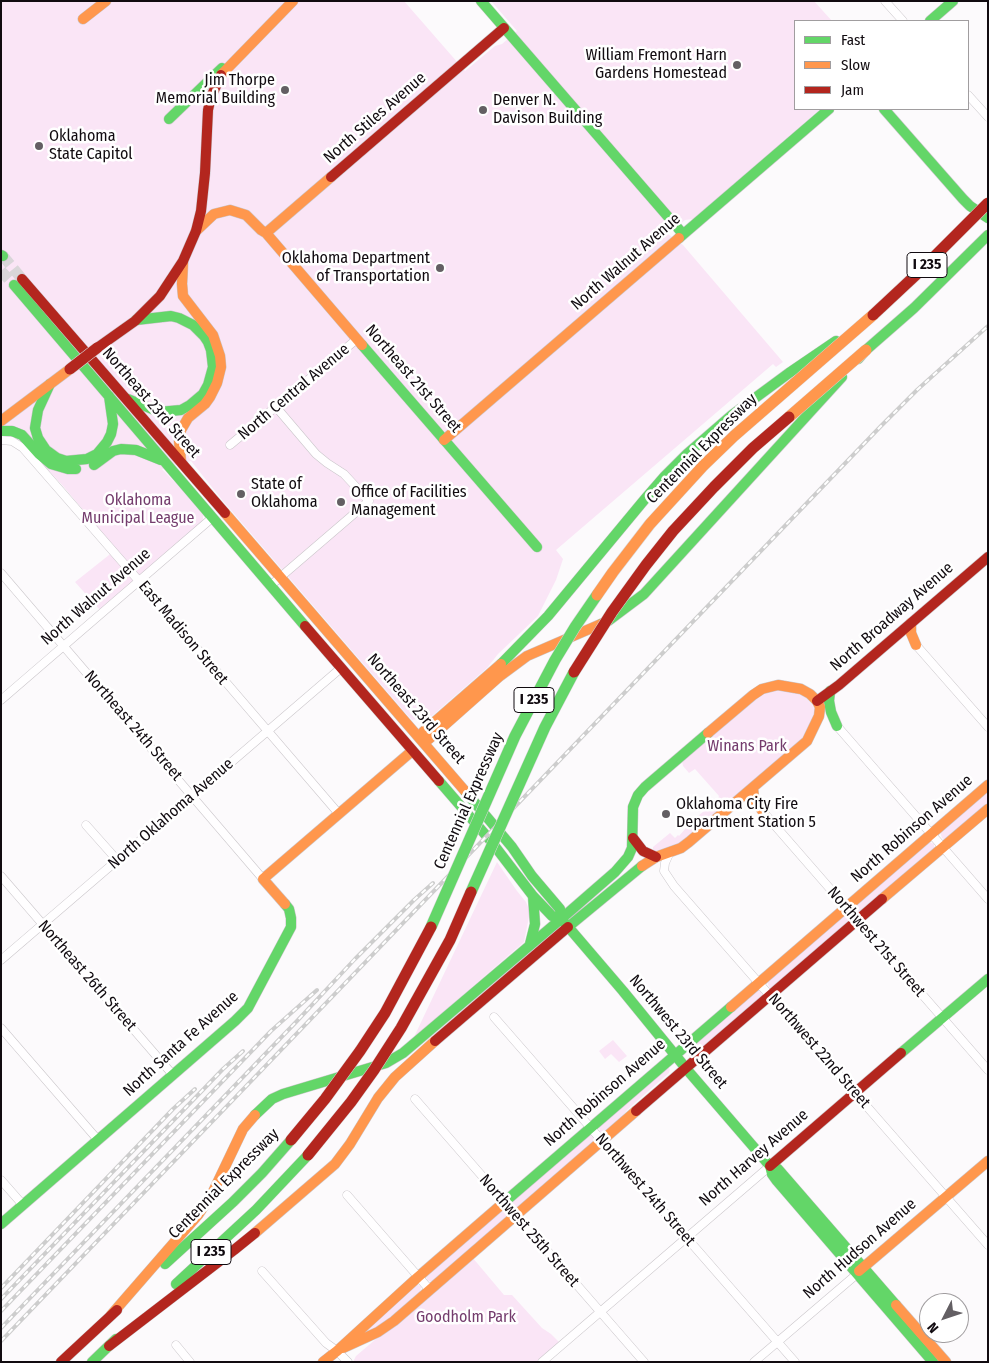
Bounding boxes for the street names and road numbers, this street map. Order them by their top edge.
street label: North Stiles Avenue [320,68,430,168]
street label: North Walnut Avenue [567,209,685,315]
road number: I 235 [907,252,947,278]
street label: Northeast 21st Street [361,321,465,437]
street label: North Central Avenue [234,340,354,444]
street label: Northeast 23rd Street [98,344,204,462]
street label: Centennial Expressway [643,390,761,508]
street label: North Walnut Avenue [37,544,155,650]
street label: North Broadway Avenue [827,558,957,676]
street label: East Madison Street [134,577,232,689]
street label: Northeast 23rd Street [363,650,469,768]
street label: Northeast 24th Street [80,667,186,785]
road number: I 235 [514,688,554,712]
street label: Centennial Expressway [430,729,508,873]
street label: North Oklahoma Avenue [105,754,237,874]
street label: North Robinson Avenue [847,771,977,887]
street label: Northwest 21st Street [823,883,929,1001]
street label: Northeast 26th Street [34,917,140,1035]
street label: Northwest 23rd Street [625,971,731,1093]
street label: North Santa Fe Avenue [119,987,243,1101]
street label: Northwest 22nd Street [764,990,874,1112]
street label: North Robinson Avenue [540,1035,670,1151]
street label: North Harvey Avenue [696,1105,812,1211]
street label: Centennial Expressway [165,1125,283,1243]
street label: Northwest 24th Street [591,1130,699,1250]
street label: Northwest 25th Street [475,1171,583,1291]
street label: North Hudson Avenue [800,1195,920,1303]
road number: I 235 [191,1240,231,1264]

